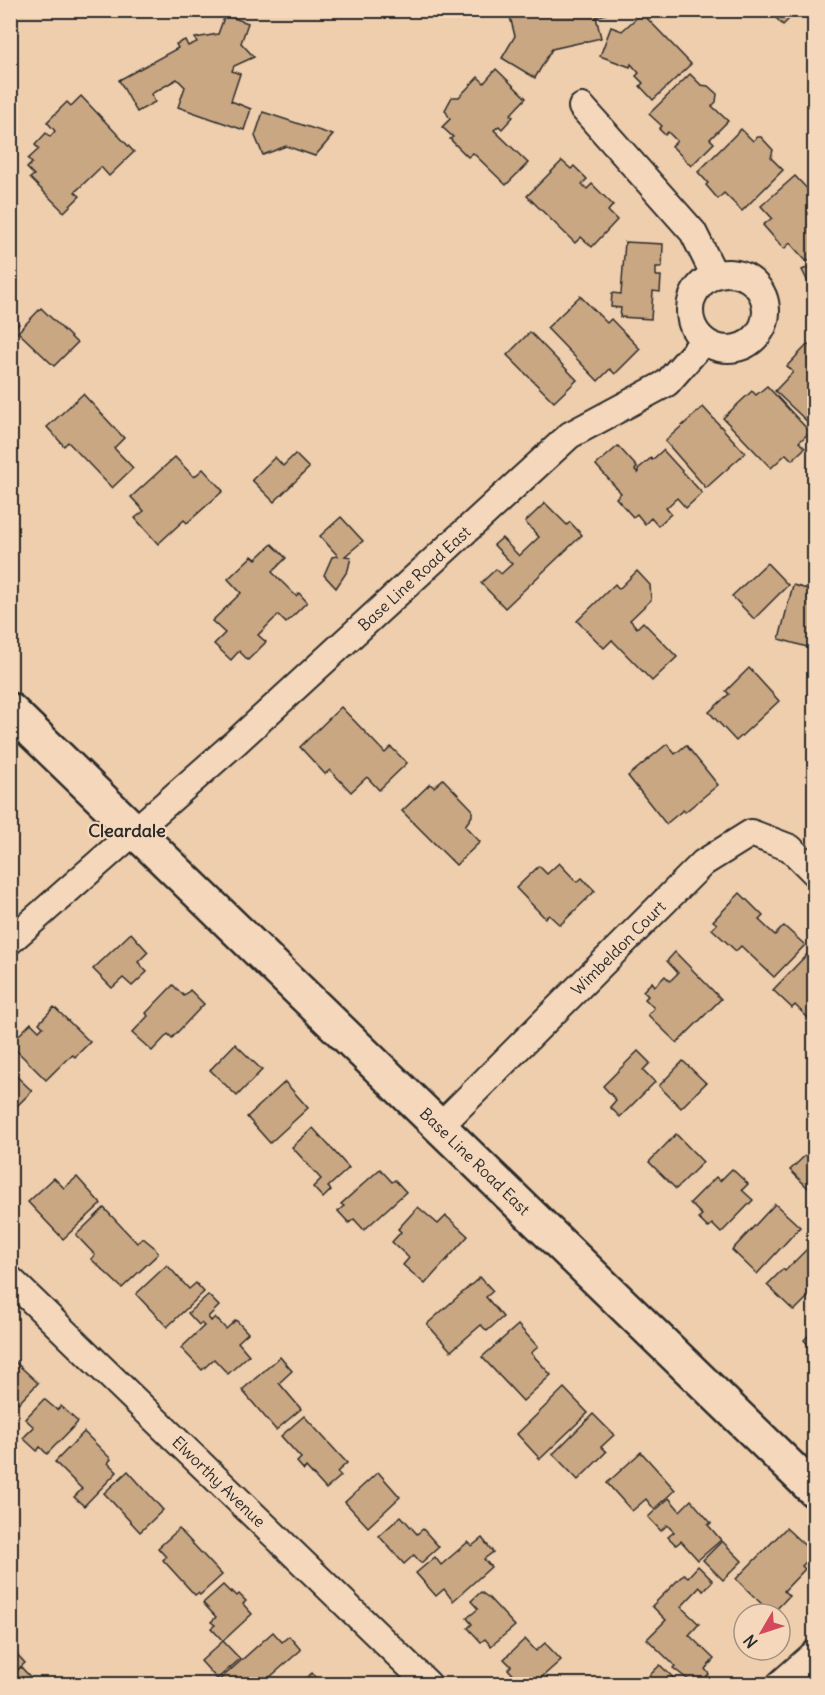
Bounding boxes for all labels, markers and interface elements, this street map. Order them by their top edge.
street label: Base Line Road East [354,521,475,635]
district label: Cleardale [88,819,166,842]
street label: Wimbeldon Court [567,896,670,999]
street label: Base Line Road East [416,1103,535,1220]
street label: Elworthy Avenue [168,1432,270,1531]
north arrow [732,1602,792,1662]
text: N [739,1631,762,1652]

